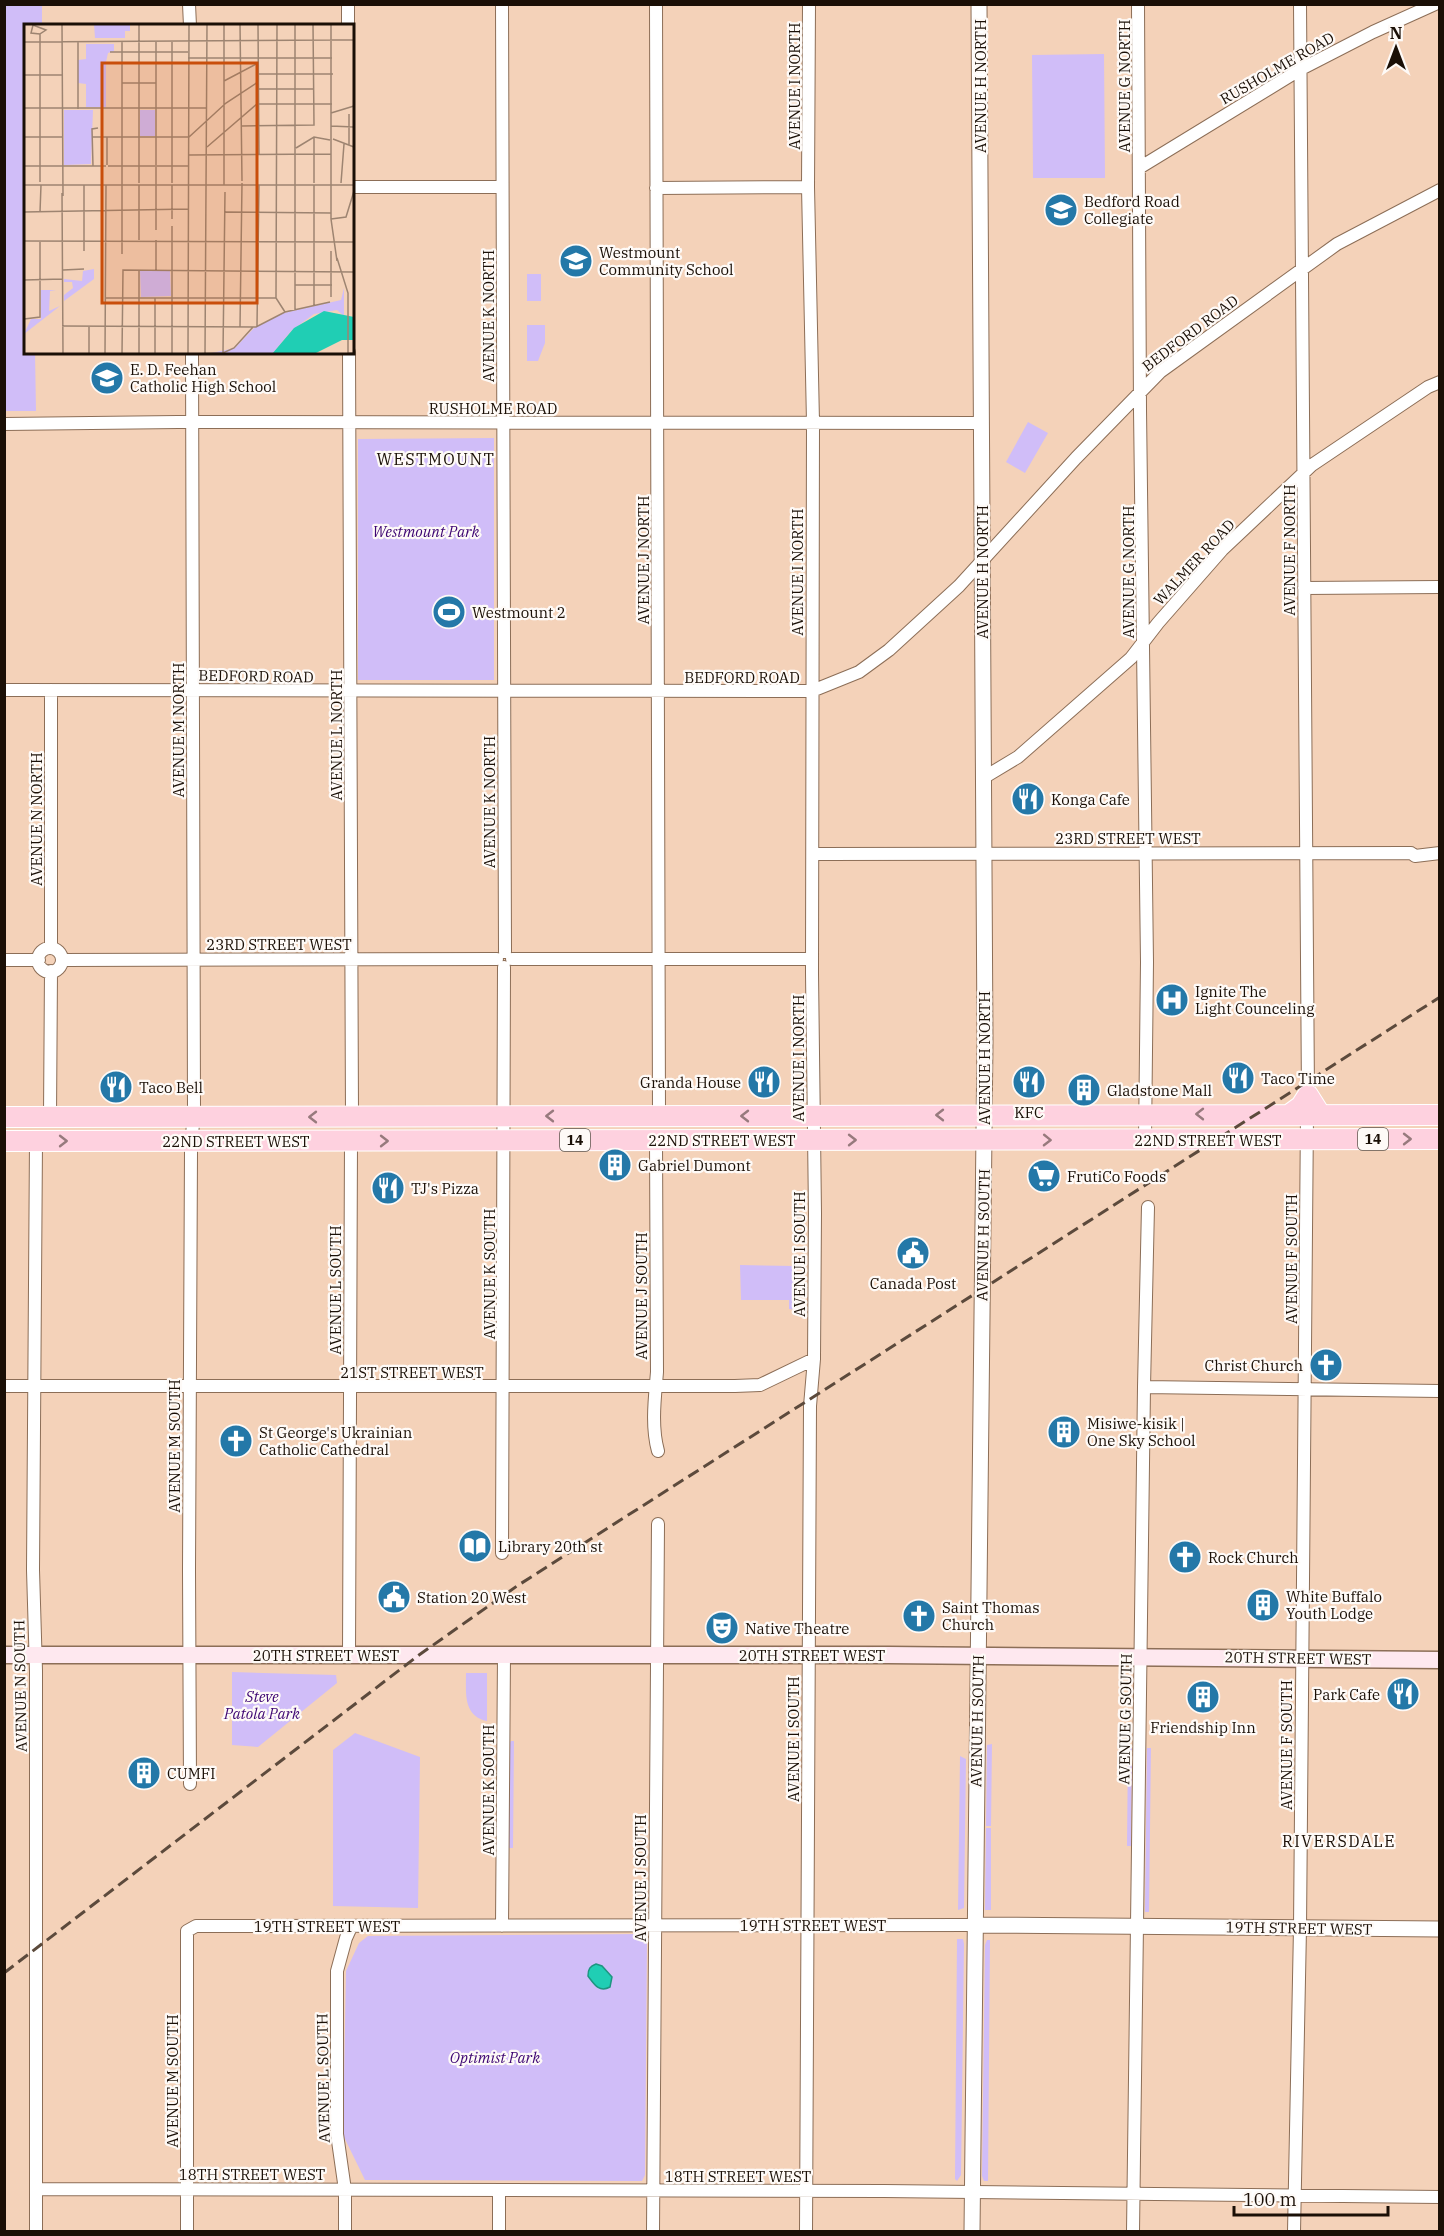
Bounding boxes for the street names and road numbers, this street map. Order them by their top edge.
street label: AVENUE H NORTH [971,19,990,153]
street label: AVENUE G NORTH [1115,20,1134,152]
street label: AVENUE I NORTH [785,22,804,150]
street label: RUSHOLME ROAD [1217,28,1337,108]
street label: AVENUE K NORTH [479,250,498,382]
street label: BEDFORD ROAD [1138,291,1242,375]
street label: RUSHOLME ROAD [429,399,557,418]
street label: AVENUE F NORTH [1280,484,1299,616]
street label: AVENUE J NORTH [634,496,653,624]
street label: AVENUE H NORTH [973,505,992,639]
street label: AVENUE G NORTH [1119,506,1138,638]
street label: AVENUE I NORTH [788,508,807,636]
street label: WALMER ROAD [1149,515,1239,609]
street label: AVENUE M NORTH [169,662,188,798]
street label: BEDFORD ROAD [198,665,314,687]
street label: BEDFORD ROAD [684,668,800,687]
street label: AVENUE L NORTH [327,669,346,801]
street label: AVENUE K NORTH [480,736,499,868]
street label: AVENUE N NORTH [27,752,46,886]
street label: 23RD STREET WEST [1055,829,1201,848]
street label: 23RD STREET WEST [206,935,352,954]
street label: AVENUE H NORTH [975,991,994,1125]
street label: AVENUE I NORTH [789,994,808,1122]
road number: 14 [1358,1128,1388,1150]
road number: 14 [560,1129,590,1151]
street label: 22ND STREET WEST [648,1131,796,1150]
street label: 22ND STREET WEST [1134,1131,1282,1150]
street label: 22ND STREET WEST [162,1132,310,1151]
street label: AVENUE H SOUTH [972,1169,994,1301]
street label: AVENUE I SOUTH [790,1191,809,1317]
street label: AVENUE F SOUTH [1282,1194,1301,1324]
street label: AVENUE K SOUTH [480,1208,499,1340]
street label: AVENUE L SOUTH [326,1225,345,1355]
street label: AVENUE J SOUTH [632,1232,651,1360]
street label: 21ST STREET WEST [340,1363,484,1382]
street label: AVENUE M SOUTH [165,1379,184,1513]
street label: AVENUE N SOUTH [9,1620,31,1752]
street label: 20TH STREET WEST [253,1646,400,1665]
street label: 20TH STREET WEST [739,1646,886,1665]
street label: 20TH STREET WEST [1225,1647,1372,1669]
street label: AVENUE G SOUTH [1114,1653,1136,1785]
street label: AVENUE H SOUTH [966,1655,988,1787]
street label: AVENUE I SOUTH [784,1676,803,1802]
street label: AVENUE F SOUTH [1277,1680,1296,1810]
street label: AVENUE K SOUTH [479,1724,498,1856]
street label: AVENUE J SOUTH [631,1814,650,1942]
street label: 19TH STREET WEST [740,1916,887,1935]
street label: 19TH STREET WEST [254,1917,401,1936]
street label: 19TH STREET WEST [1226,1917,1373,1939]
street label: AVENUE L SOUTH [312,2013,334,2143]
street label: AVENUE M SOUTH [163,2014,182,2148]
street label: 18TH STREET WEST [179,2165,326,2184]
street label: 18TH STREET WEST [665,2167,812,2186]

